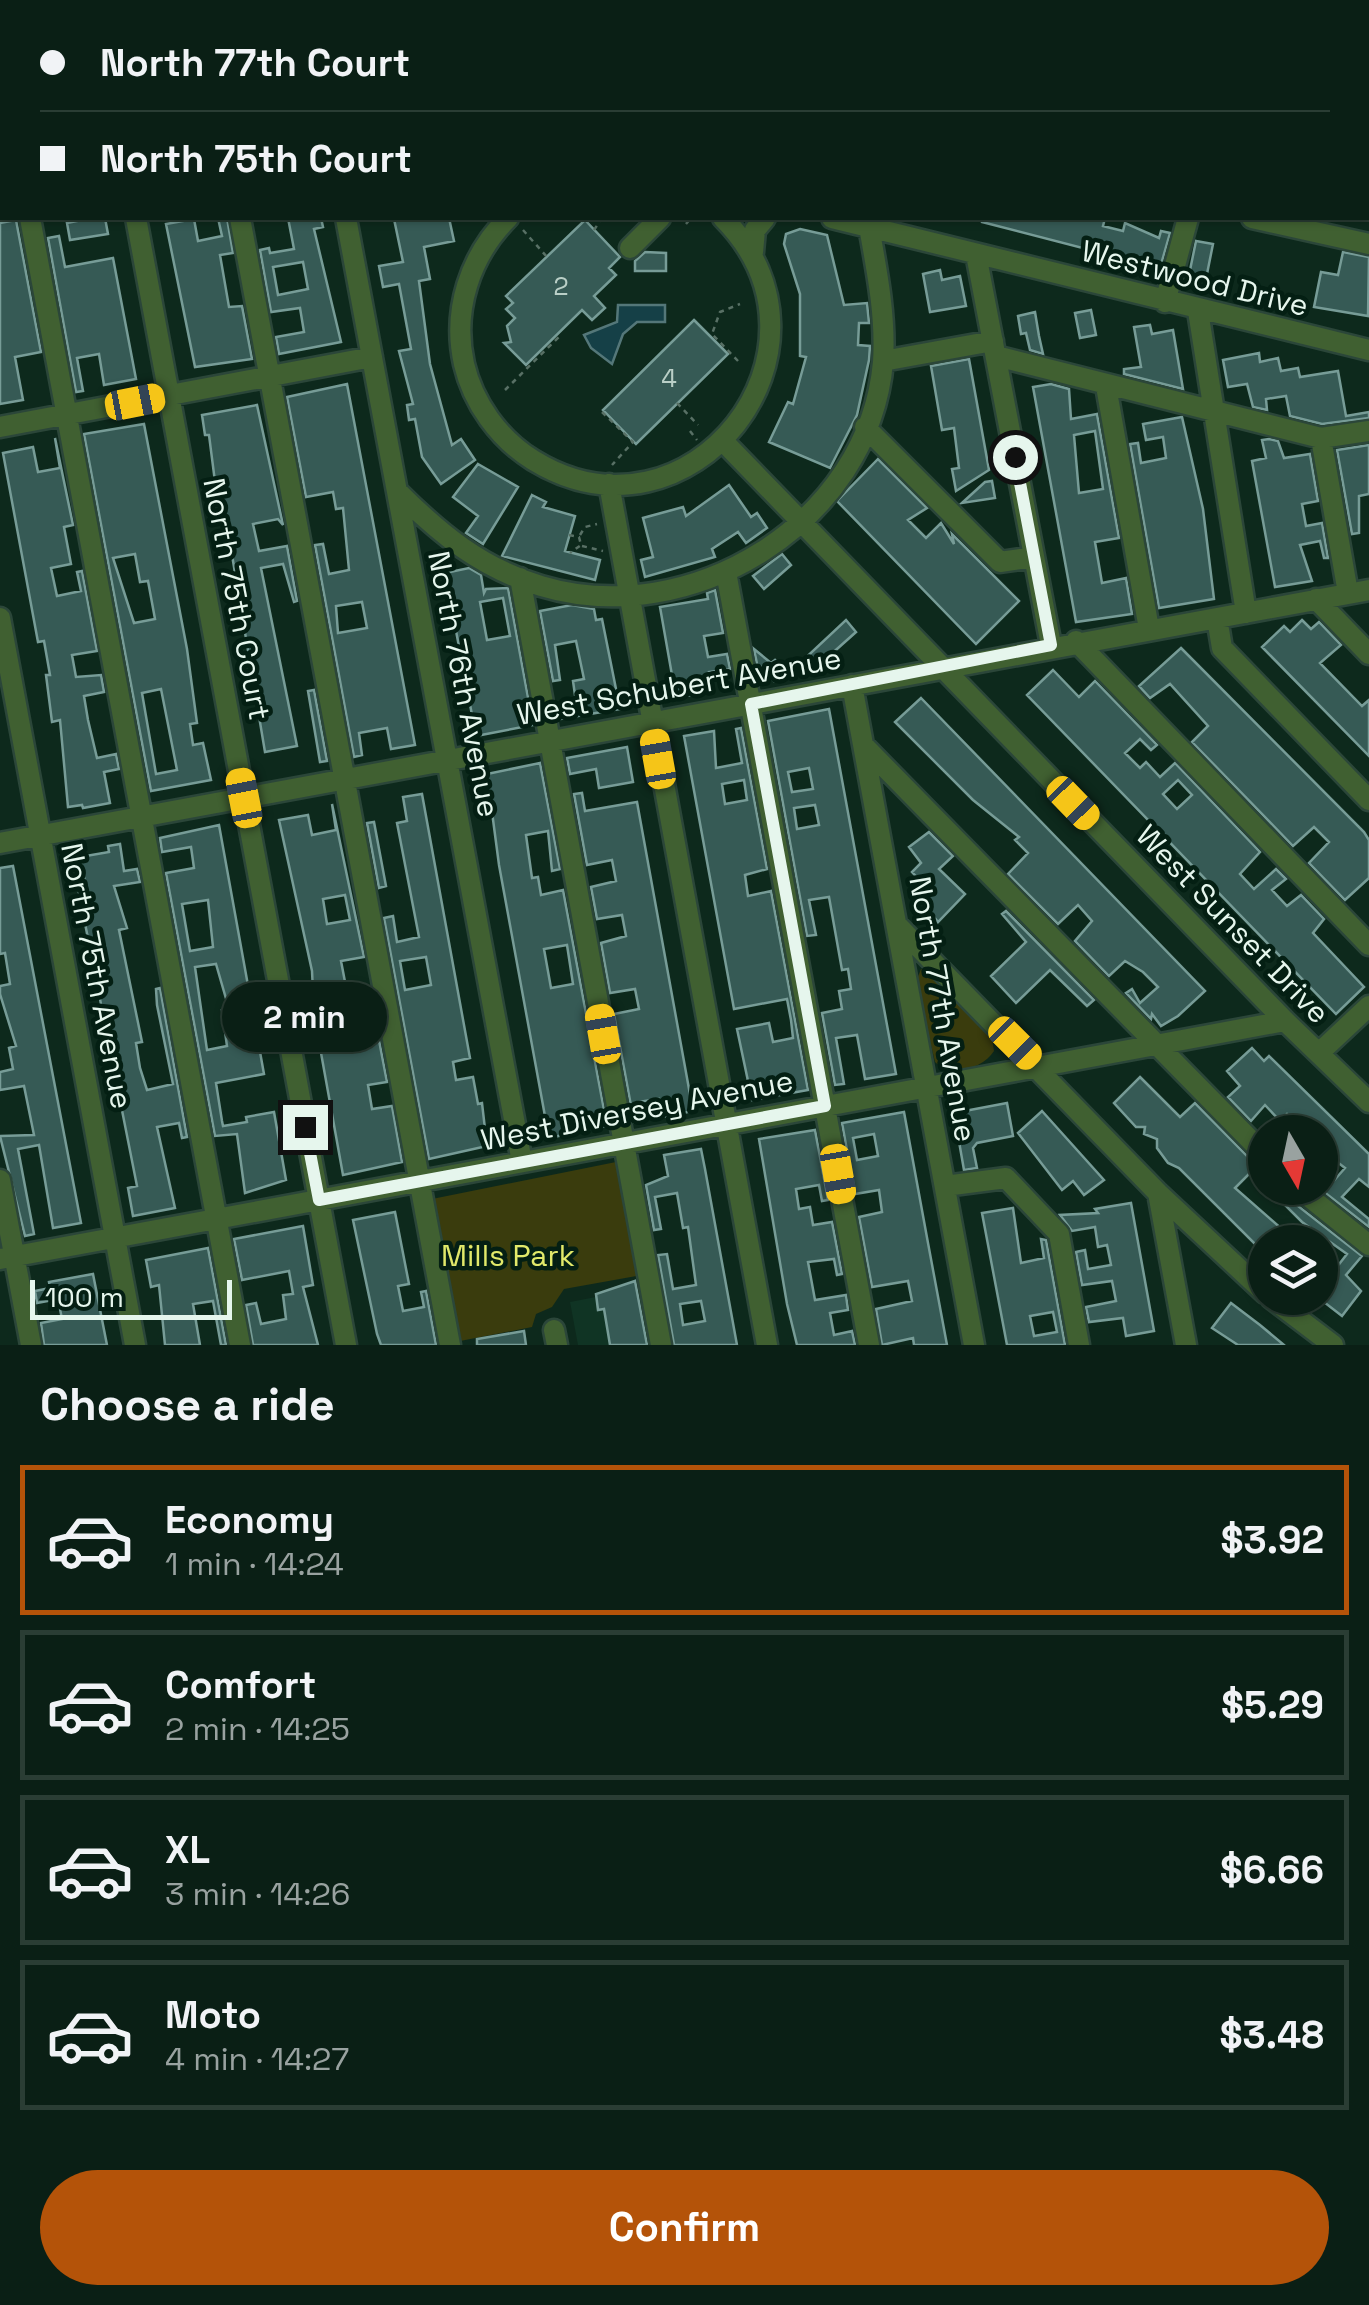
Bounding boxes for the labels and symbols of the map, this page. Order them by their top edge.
street label: Westwood Drive [1077,231,1313,325]
house number: 2 [553,270,569,302]
house number: 4 [661,362,677,394]
car [103,382,167,422]
route start [993,435,1038,480]
street label: North 75th Court [194,475,280,723]
street label: North 76th Avenue [419,548,509,820]
street label: West Schubert Avenue [514,638,844,734]
car [638,727,678,791]
car [224,766,264,830]
car [1041,771,1105,835]
street label: West Sunset Drive [1128,816,1338,1032]
street label: North 75th Avenue [52,840,142,1112]
street label: North 77th Avenue [900,873,986,1145]
callout: 2 min [222,982,388,1052]
car [583,1002,623,1066]
car [983,1011,1047,1075]
street label: West Diversey Avenue [478,1061,796,1159]
route end [283,1105,328,1150]
north arrow [1248,1115,1338,1205]
car [818,1142,858,1206]
park label: Mills Park [441,1236,575,1275]
scale bar [30,1275,232,1320]

